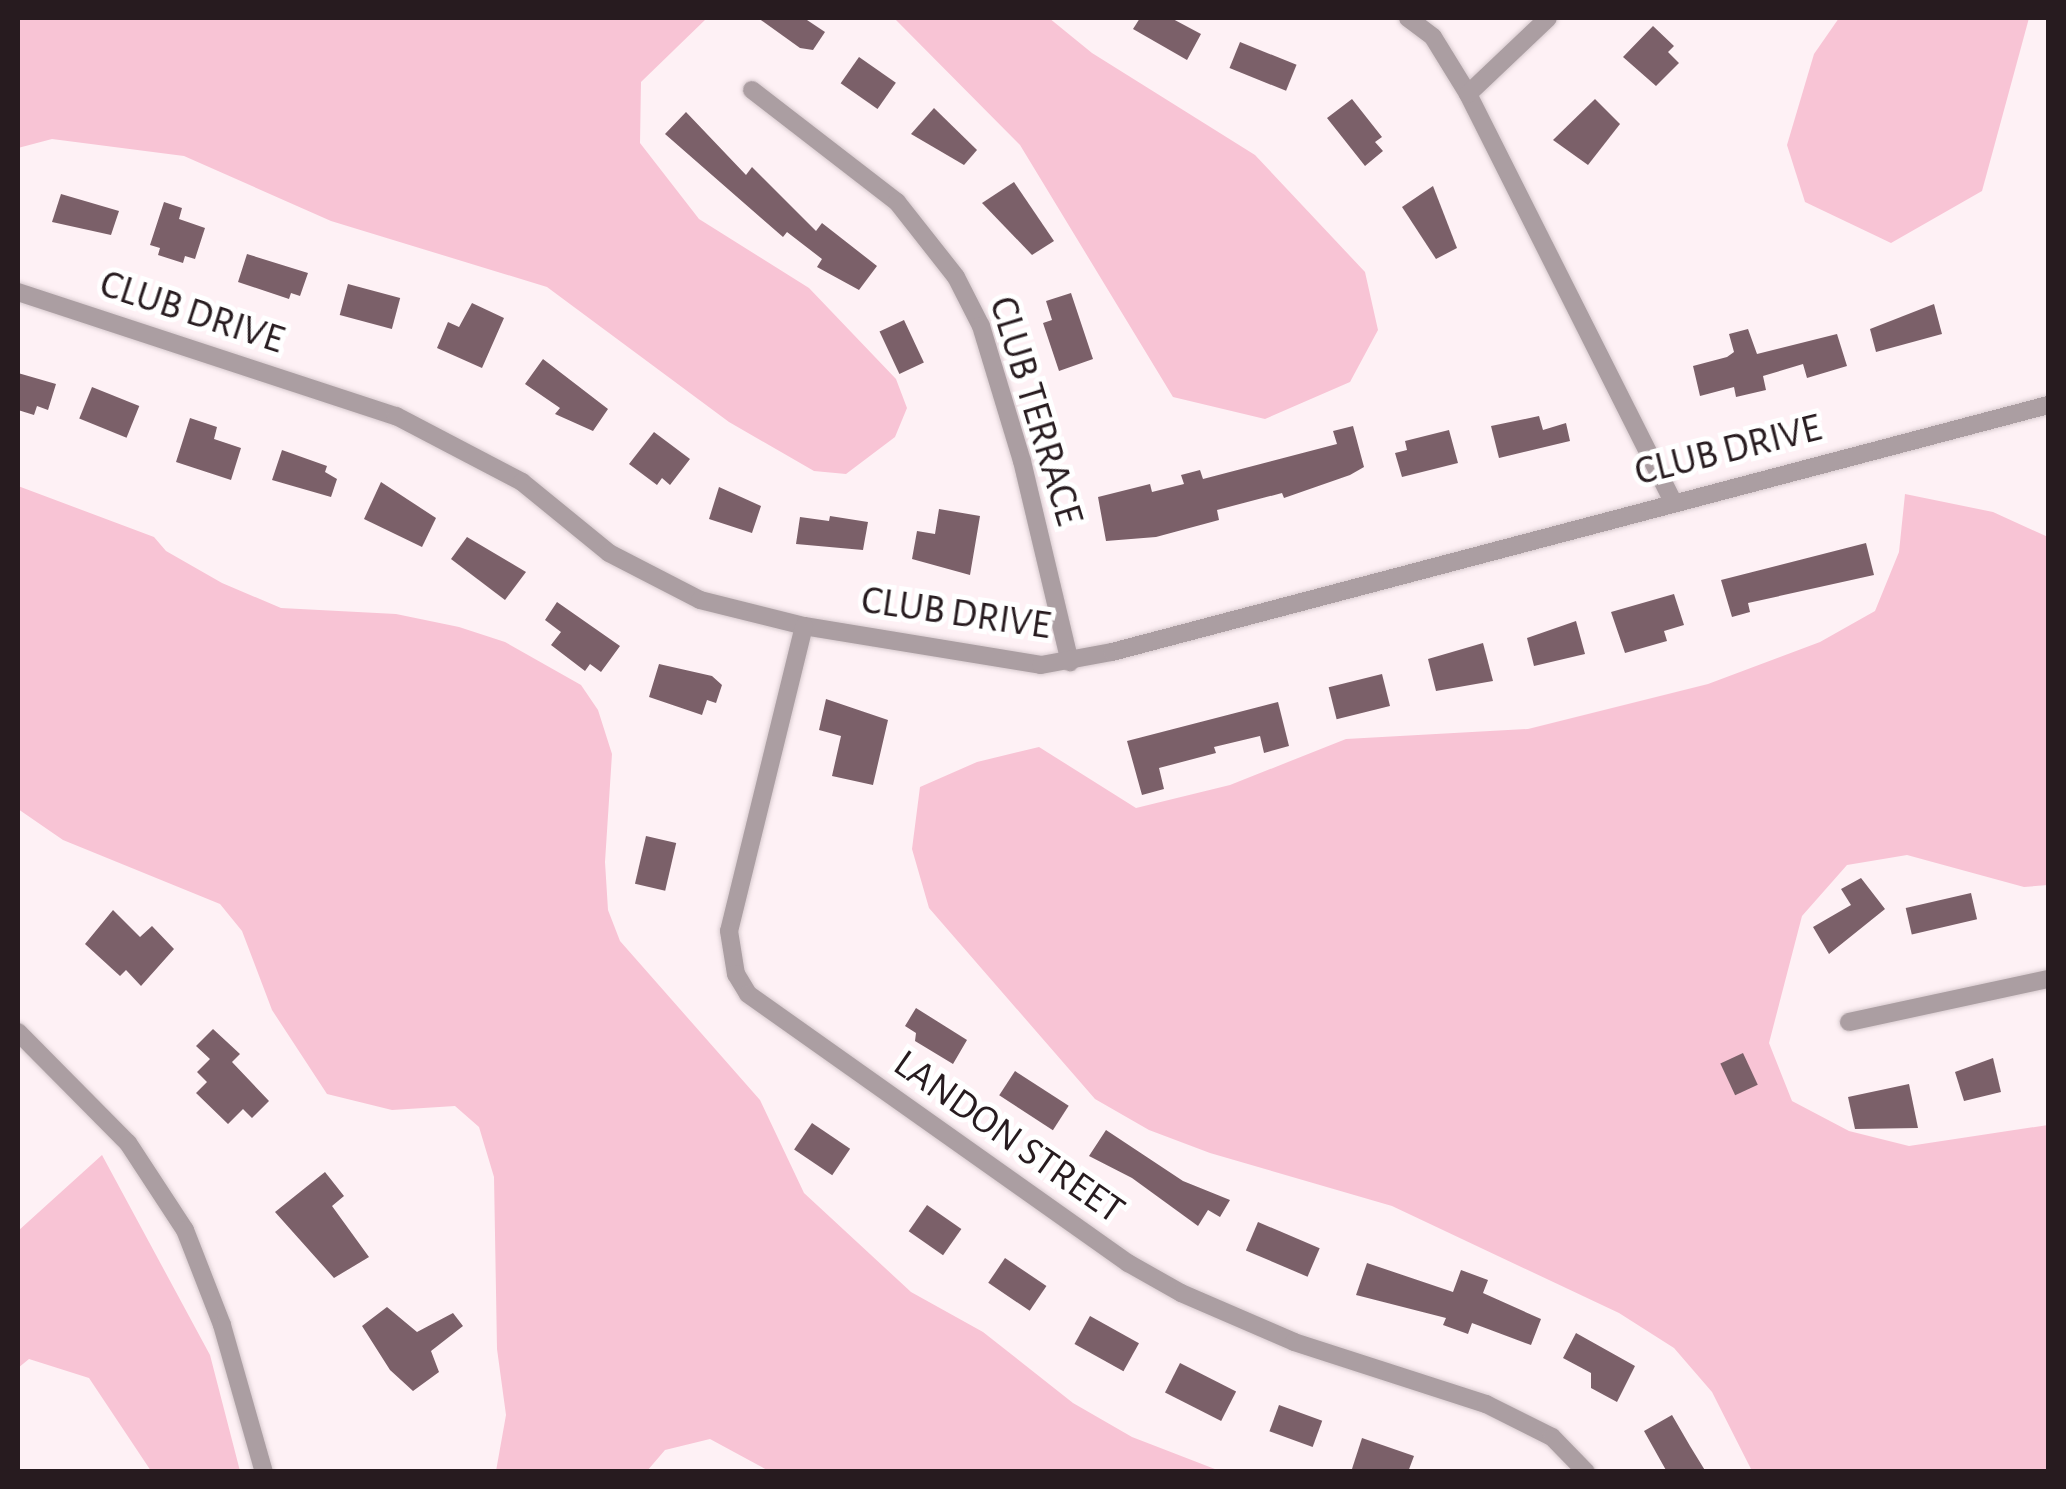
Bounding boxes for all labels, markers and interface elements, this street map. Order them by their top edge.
street label: CLUB DRIVE [94,260,290,364]
street label: CLUB TERRACE [978,291,1094,531]
street label: CLUB DRIVE [1630,404,1826,496]
street label: CLUB DRIVE [858,576,1054,650]
street label: LANDON STREET [884,1040,1134,1234]

